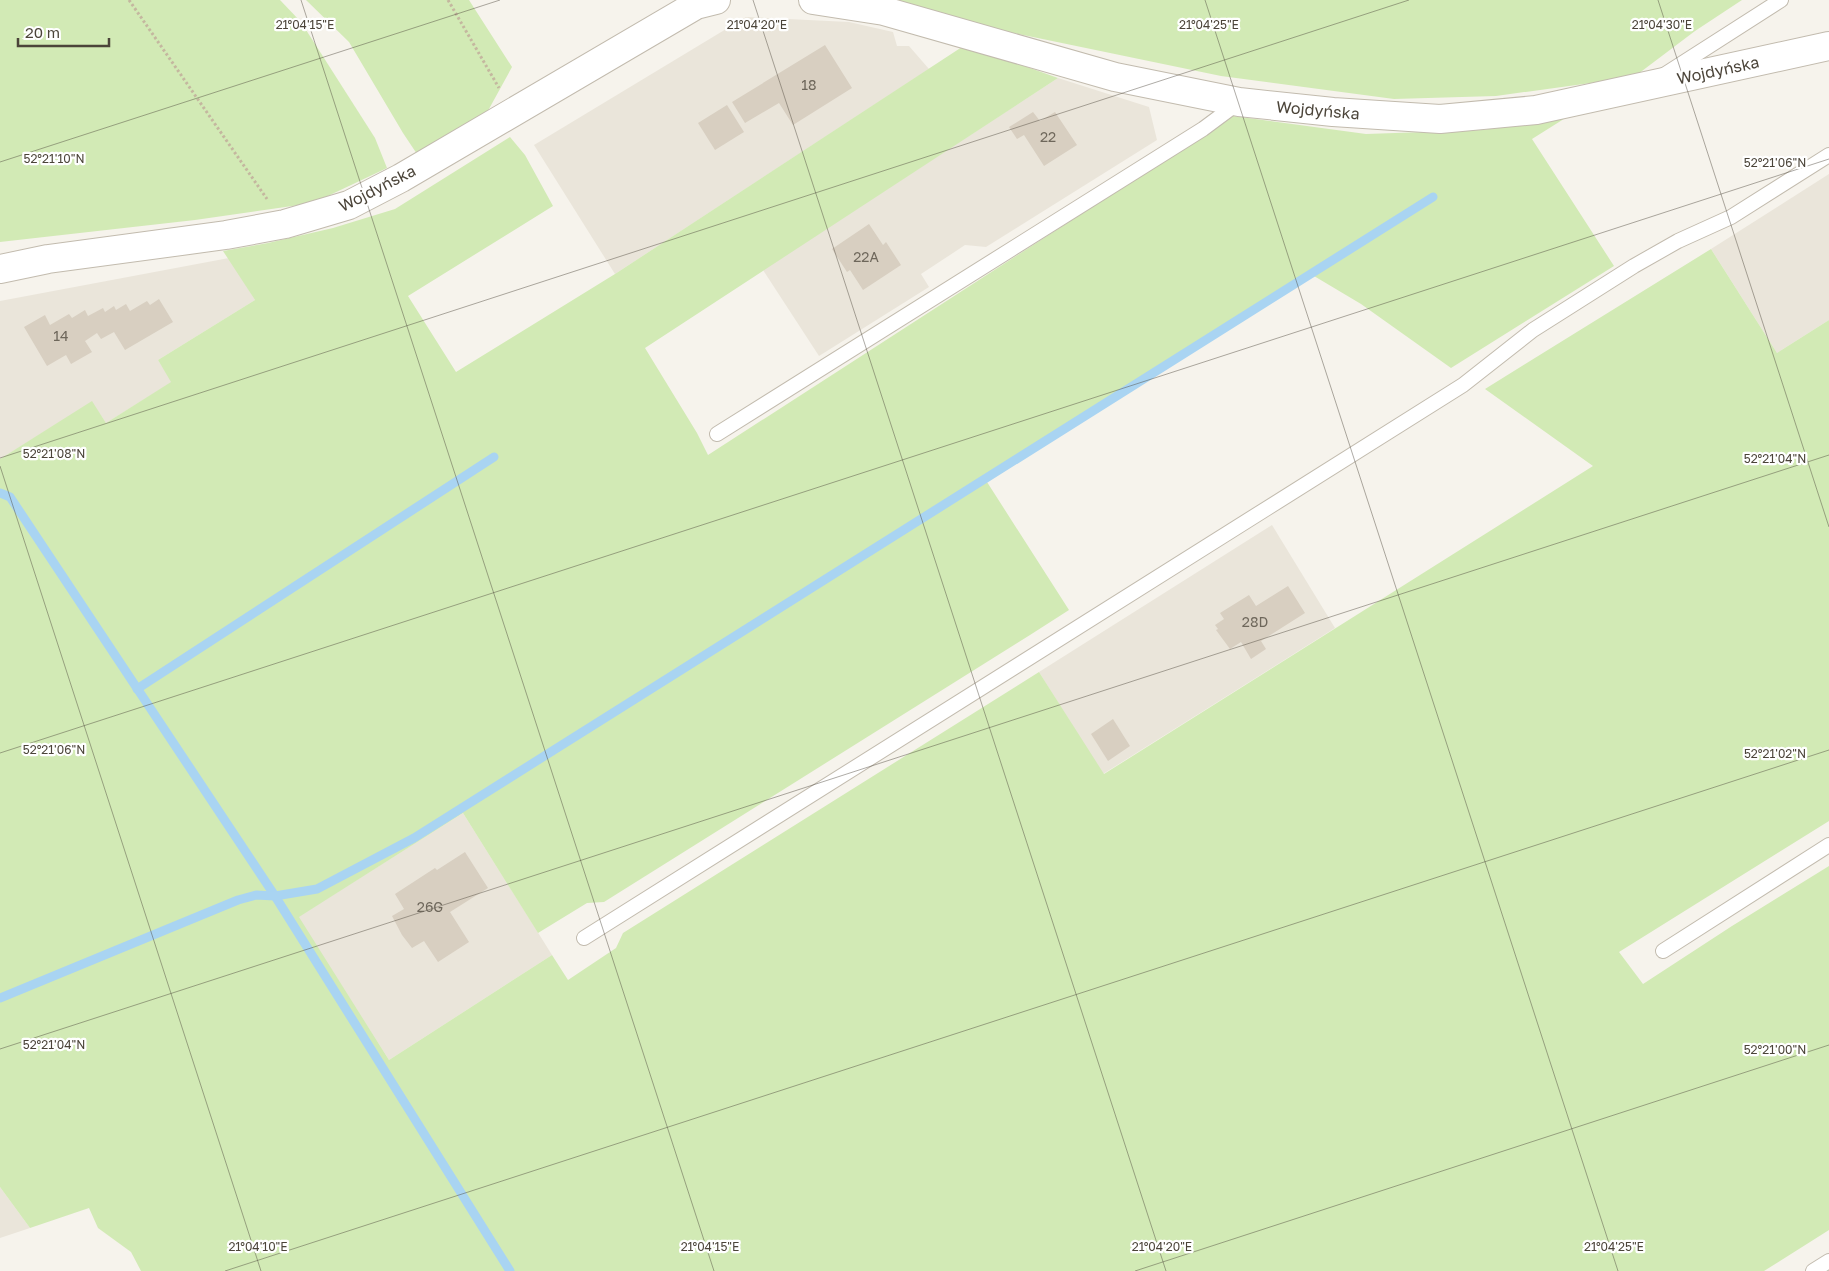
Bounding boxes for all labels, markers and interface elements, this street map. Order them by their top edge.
scale bar [18,15,109,47]
text: 21°04'15"E [276,17,334,32]
text: 21°04'20"E [727,17,787,32]
text: 21°04'25"E [1179,17,1239,32]
text: 21°04'30"E [1632,17,1692,32]
text: 20 m [25,23,60,41]
street label: Wojdyńska [1675,52,1761,88]
house number: 18 [801,76,817,93]
street label: Wojdyńska [1275,96,1361,124]
house number: 22 [1040,128,1056,145]
text: 52°21'10"N [23,151,85,166]
text: 52°21'06"N [1744,155,1806,170]
street label: Wojdyńska [335,160,419,216]
house number: 22A [853,248,879,265]
house number: 14 [53,327,69,344]
text: 52°21'08"N [23,446,85,461]
text: 52°21'04"N [1744,451,1806,466]
house number: 28D [1242,613,1268,630]
text: 52°21'06"N [23,742,85,757]
text: 52°21'02"N [1744,746,1806,761]
house number: 26G [417,898,443,915]
text: 52°21'04"N [23,1037,85,1052]
text: 52°21'00"N [1744,1042,1806,1057]
text: 21°04'10"E [228,1239,288,1254]
text: 21°04'15"E [681,1239,739,1254]
text: 21°04'20"E [1132,1239,1192,1254]
text: 21°04'25"E [1584,1239,1644,1254]

